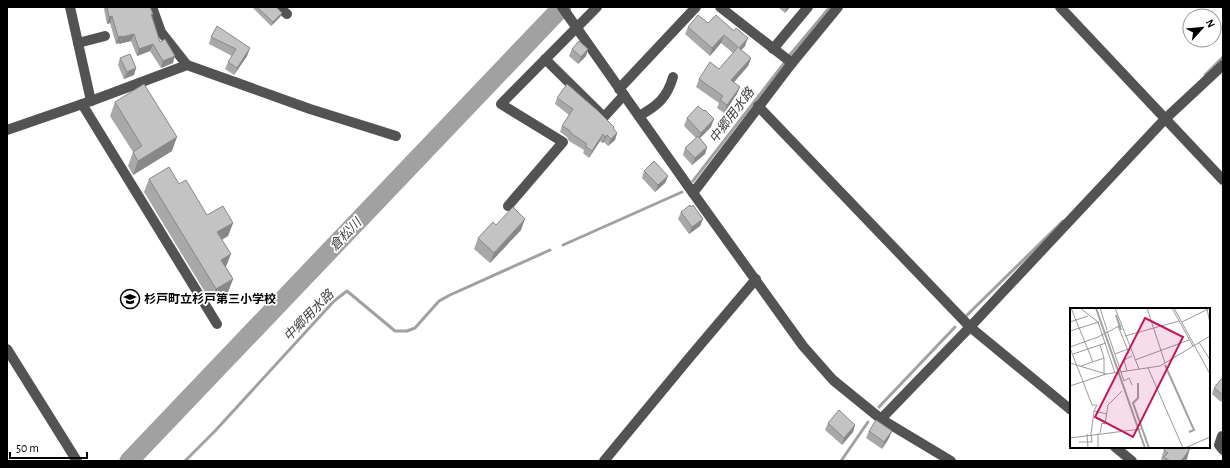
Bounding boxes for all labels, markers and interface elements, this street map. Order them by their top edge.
north arrow [1182,8,1222,48]
text: N [1204,18,1217,30]
water label: 中郷用水路 [707,85,758,146]
water label: 倉松川 [327,214,366,254]
water label: 中郷用水路 [281,287,337,344]
school or university icon: 杉戸町立杉戸第三小学校 [119,288,141,310]
place label: 杉戸町立杉戸第三小学校 [144,292,276,305]
inset map [1070,308,1210,448]
scale bar [10,434,87,460]
text: 50 m [16,442,39,454]

